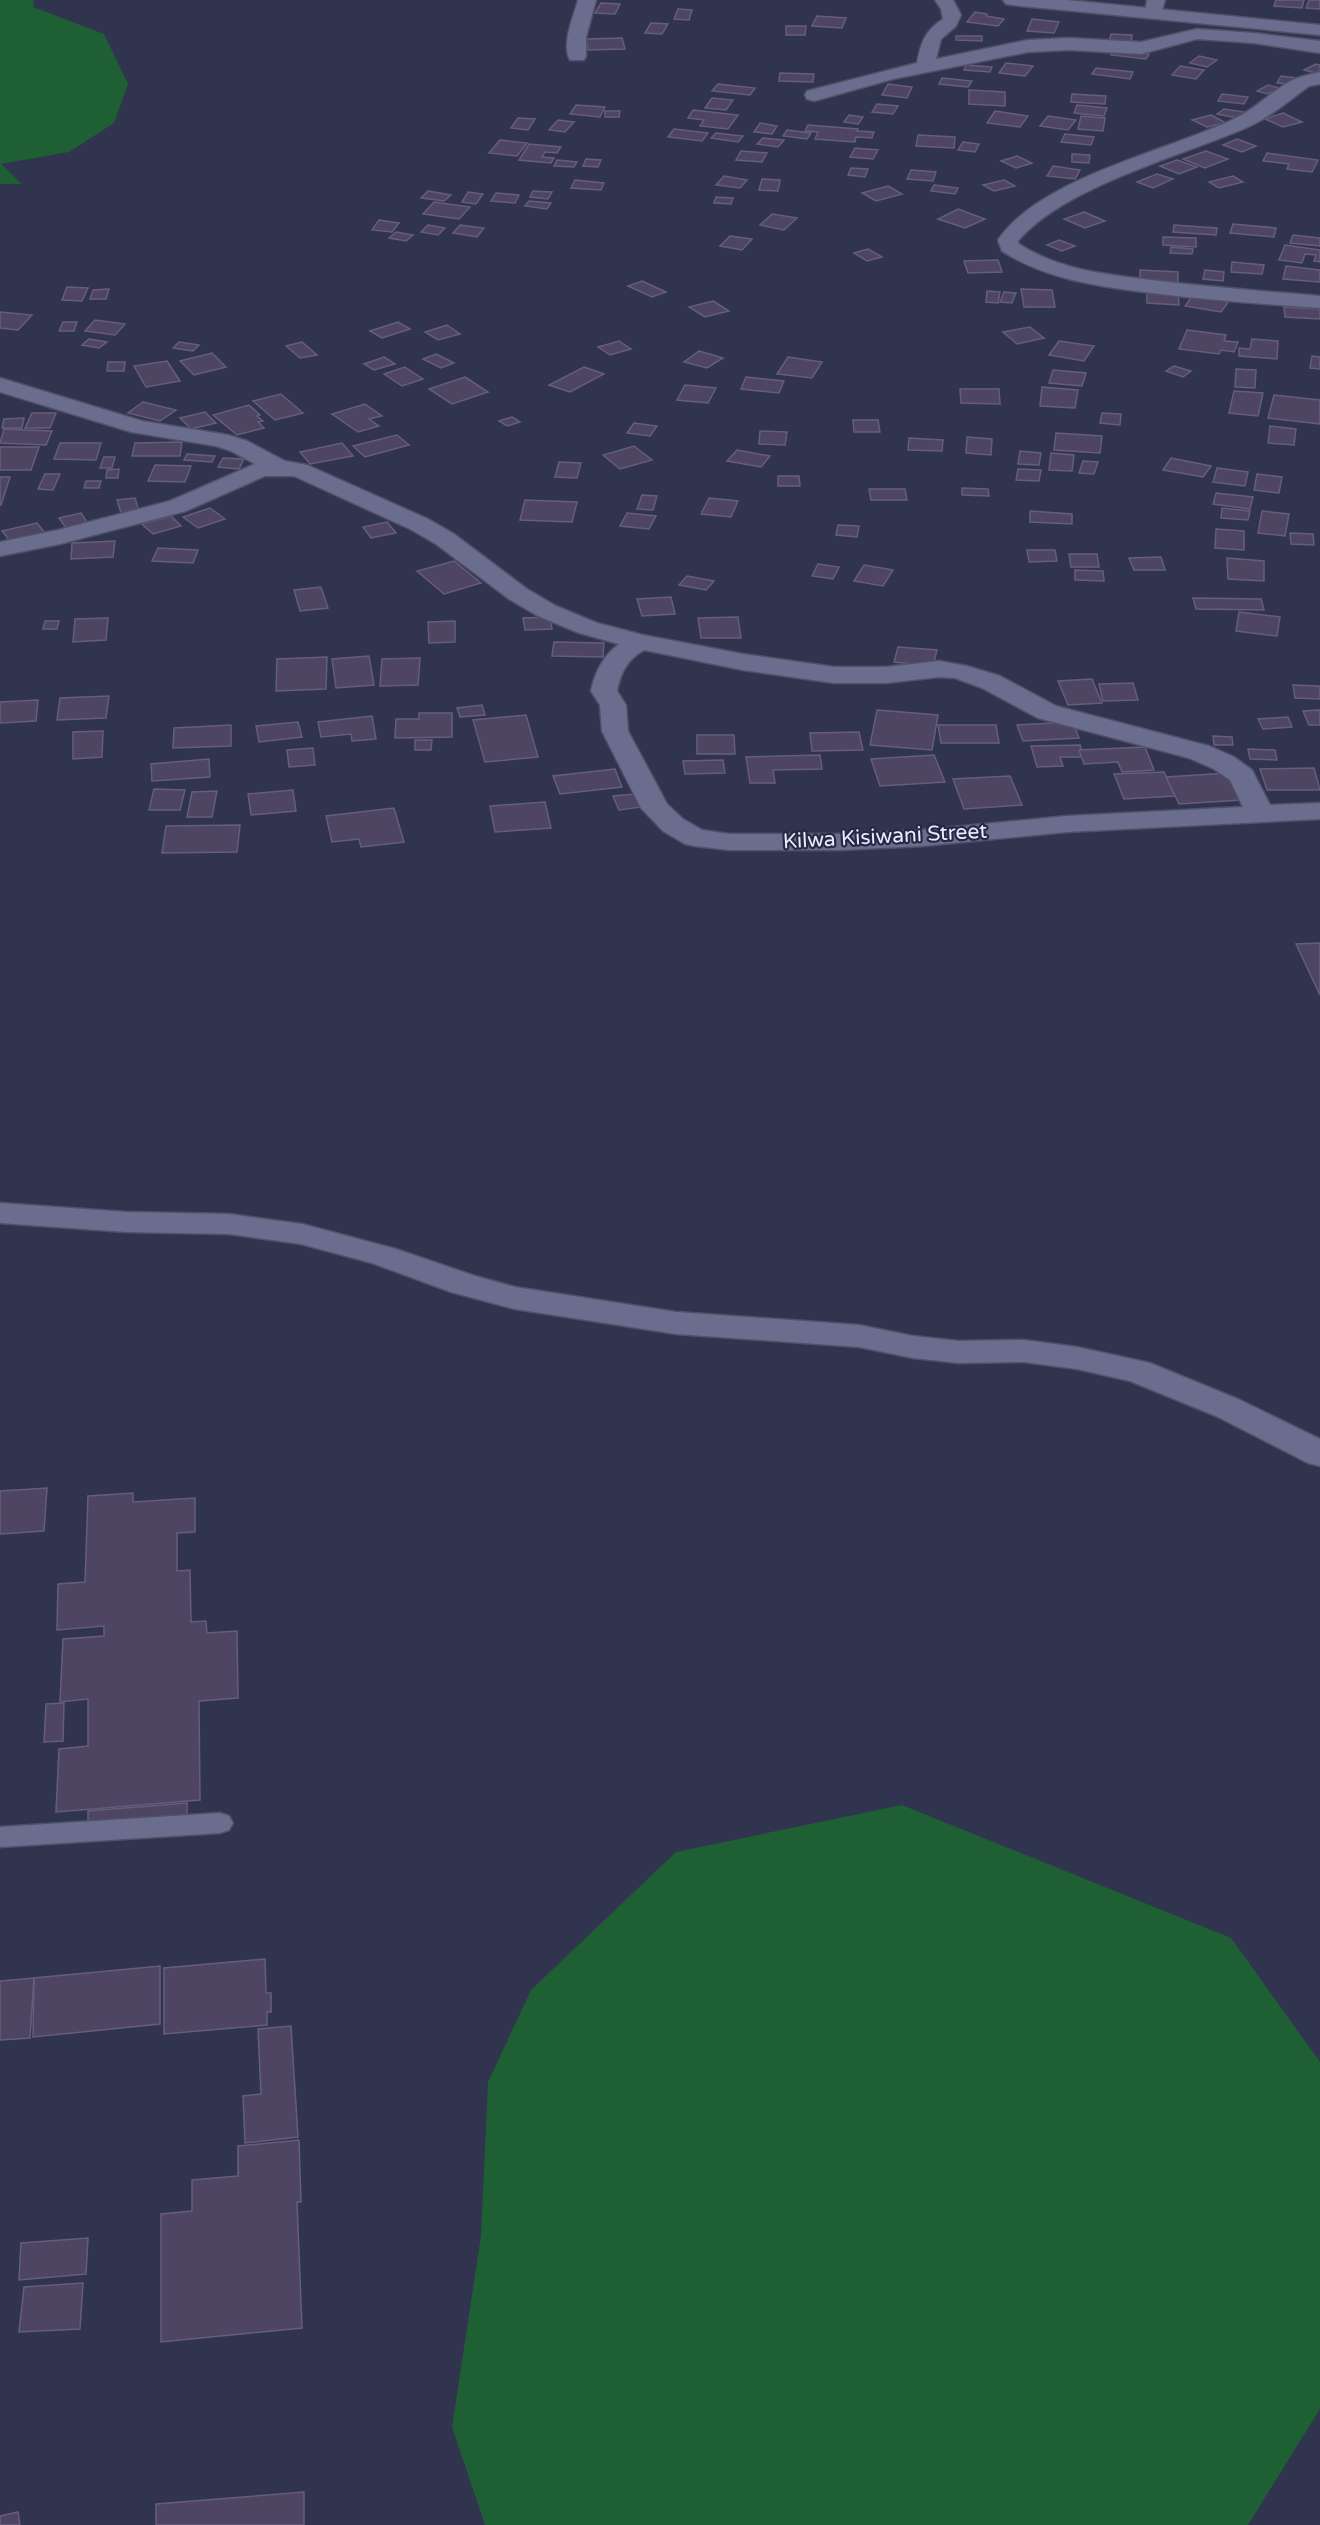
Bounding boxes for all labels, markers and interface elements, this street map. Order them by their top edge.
street label: Kilwa Kisiwani Street [782,819,988,854]

